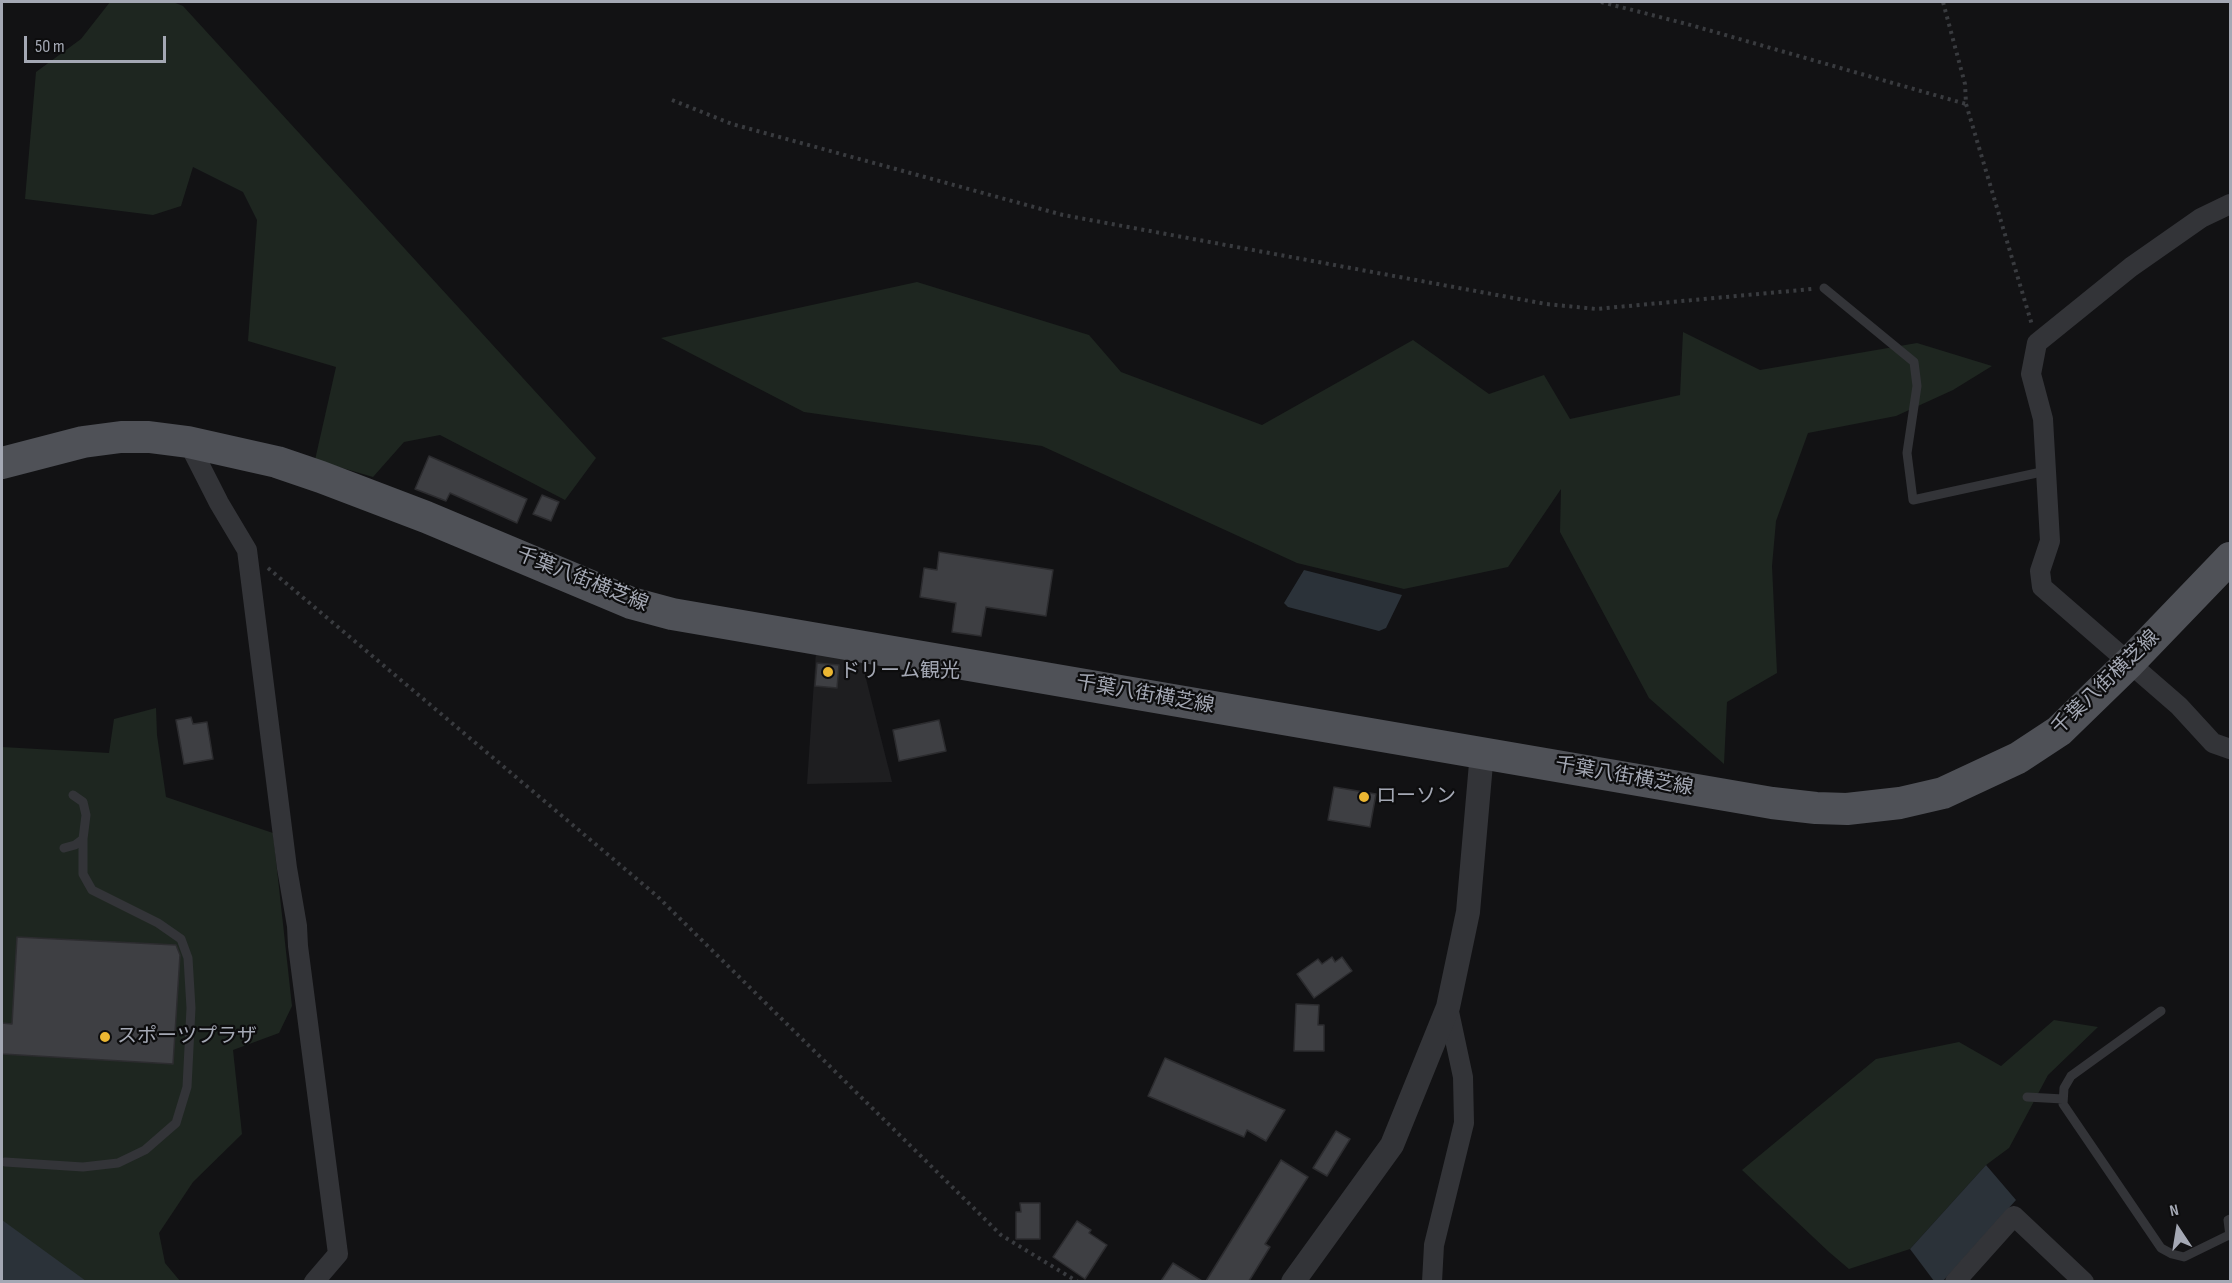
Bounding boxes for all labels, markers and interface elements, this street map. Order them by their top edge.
scale bar [27,24,170,62]
text: 50 m [35,36,65,57]
street label: 千葉八街横芝線 [513,543,651,617]
street label: 千葉八街横芝線 [2047,626,2165,740]
place label: ドリーム観光 [840,660,960,684]
marker: ドリーム観光 [821,665,835,679]
street label: 千葉八街横芝線 [1074,671,1216,719]
street label: 千葉八街横芝線 [1553,753,1695,801]
place label: ローソン [1376,785,1456,809]
marker: ローソン [1357,790,1371,804]
place label: スポーツプラザ [117,1025,257,1049]
marker: スポーツプラザ [98,1030,112,1044]
north arrow [2148,1199,2208,1259]
text: N [2168,1201,2180,1221]

